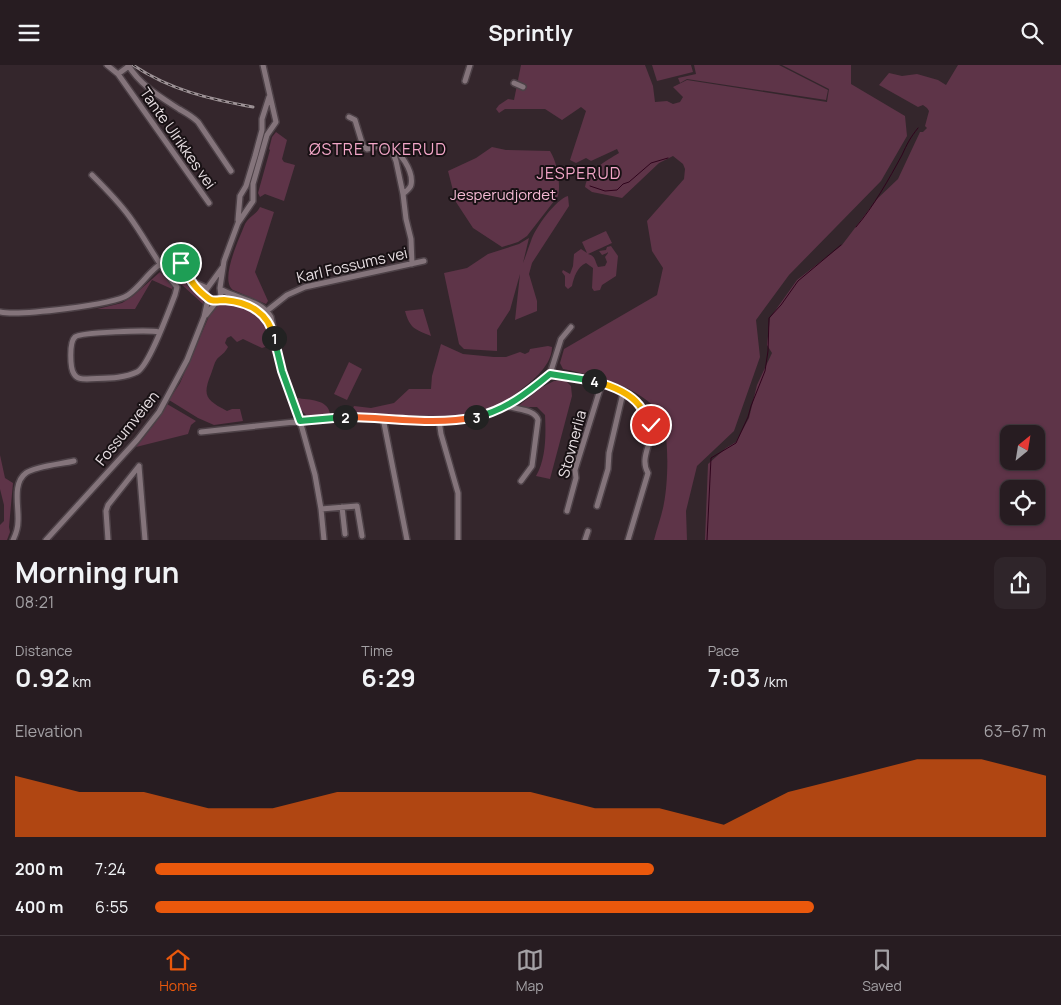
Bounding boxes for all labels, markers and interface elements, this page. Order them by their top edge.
text: Sprintly [488,18,573,48]
icon: menu [15,19,43,47]
icon: search [1018,19,1046,47]
street label: Tante Ulrikkes vei [135,83,221,193]
district label: ØSTRE TOKERUD [309,138,447,160]
district label: JESPERUD [537,162,621,184]
park label: Jesperudjordet [450,184,556,205]
pin [160,242,202,284]
street label: Karl Fossums vei [295,242,409,288]
icon: arrive [167,249,195,277]
pin: 1 [262,325,286,351]
text: 1 [271,329,278,348]
pin: 4 [582,369,606,393]
text: 4 [590,372,599,391]
street label: Fossumveien [90,386,164,470]
pin [630,404,672,446]
pin: 2 [332,405,358,429]
pin: 3 [464,405,488,429]
text: 2 [341,408,350,427]
text: 3 [472,408,481,427]
street label: Stovnerlia [553,408,591,480]
icon: check [637,411,665,439]
north arrow [1000,425,1045,470]
map controls [1000,425,1045,525]
button: locate [1000,480,1045,525]
text: Morning run [15,553,179,591]
button: share [994,557,1046,609]
text: 08:21 [15,591,54,613]
text: Distance [15,641,72,660]
text: Time [361,641,393,660]
text: Pace [708,641,739,660]
text: 0.92 [15,660,69,695]
text: 6:29 [361,660,416,695]
text: 7:03 [708,660,761,695]
text: km [69,672,91,691]
text: /km [761,672,788,691]
text: Elevation [15,720,83,742]
text: 63–67 m [984,720,1046,742]
text: 200 m [15,858,63,880]
text: 7:24 [95,858,126,880]
text: 400 m [15,896,63,918]
text: 6:55 [95,896,128,918]
tab: Home [159,946,197,995]
tab: Map [516,946,544,995]
tab: Saved [862,946,902,995]

